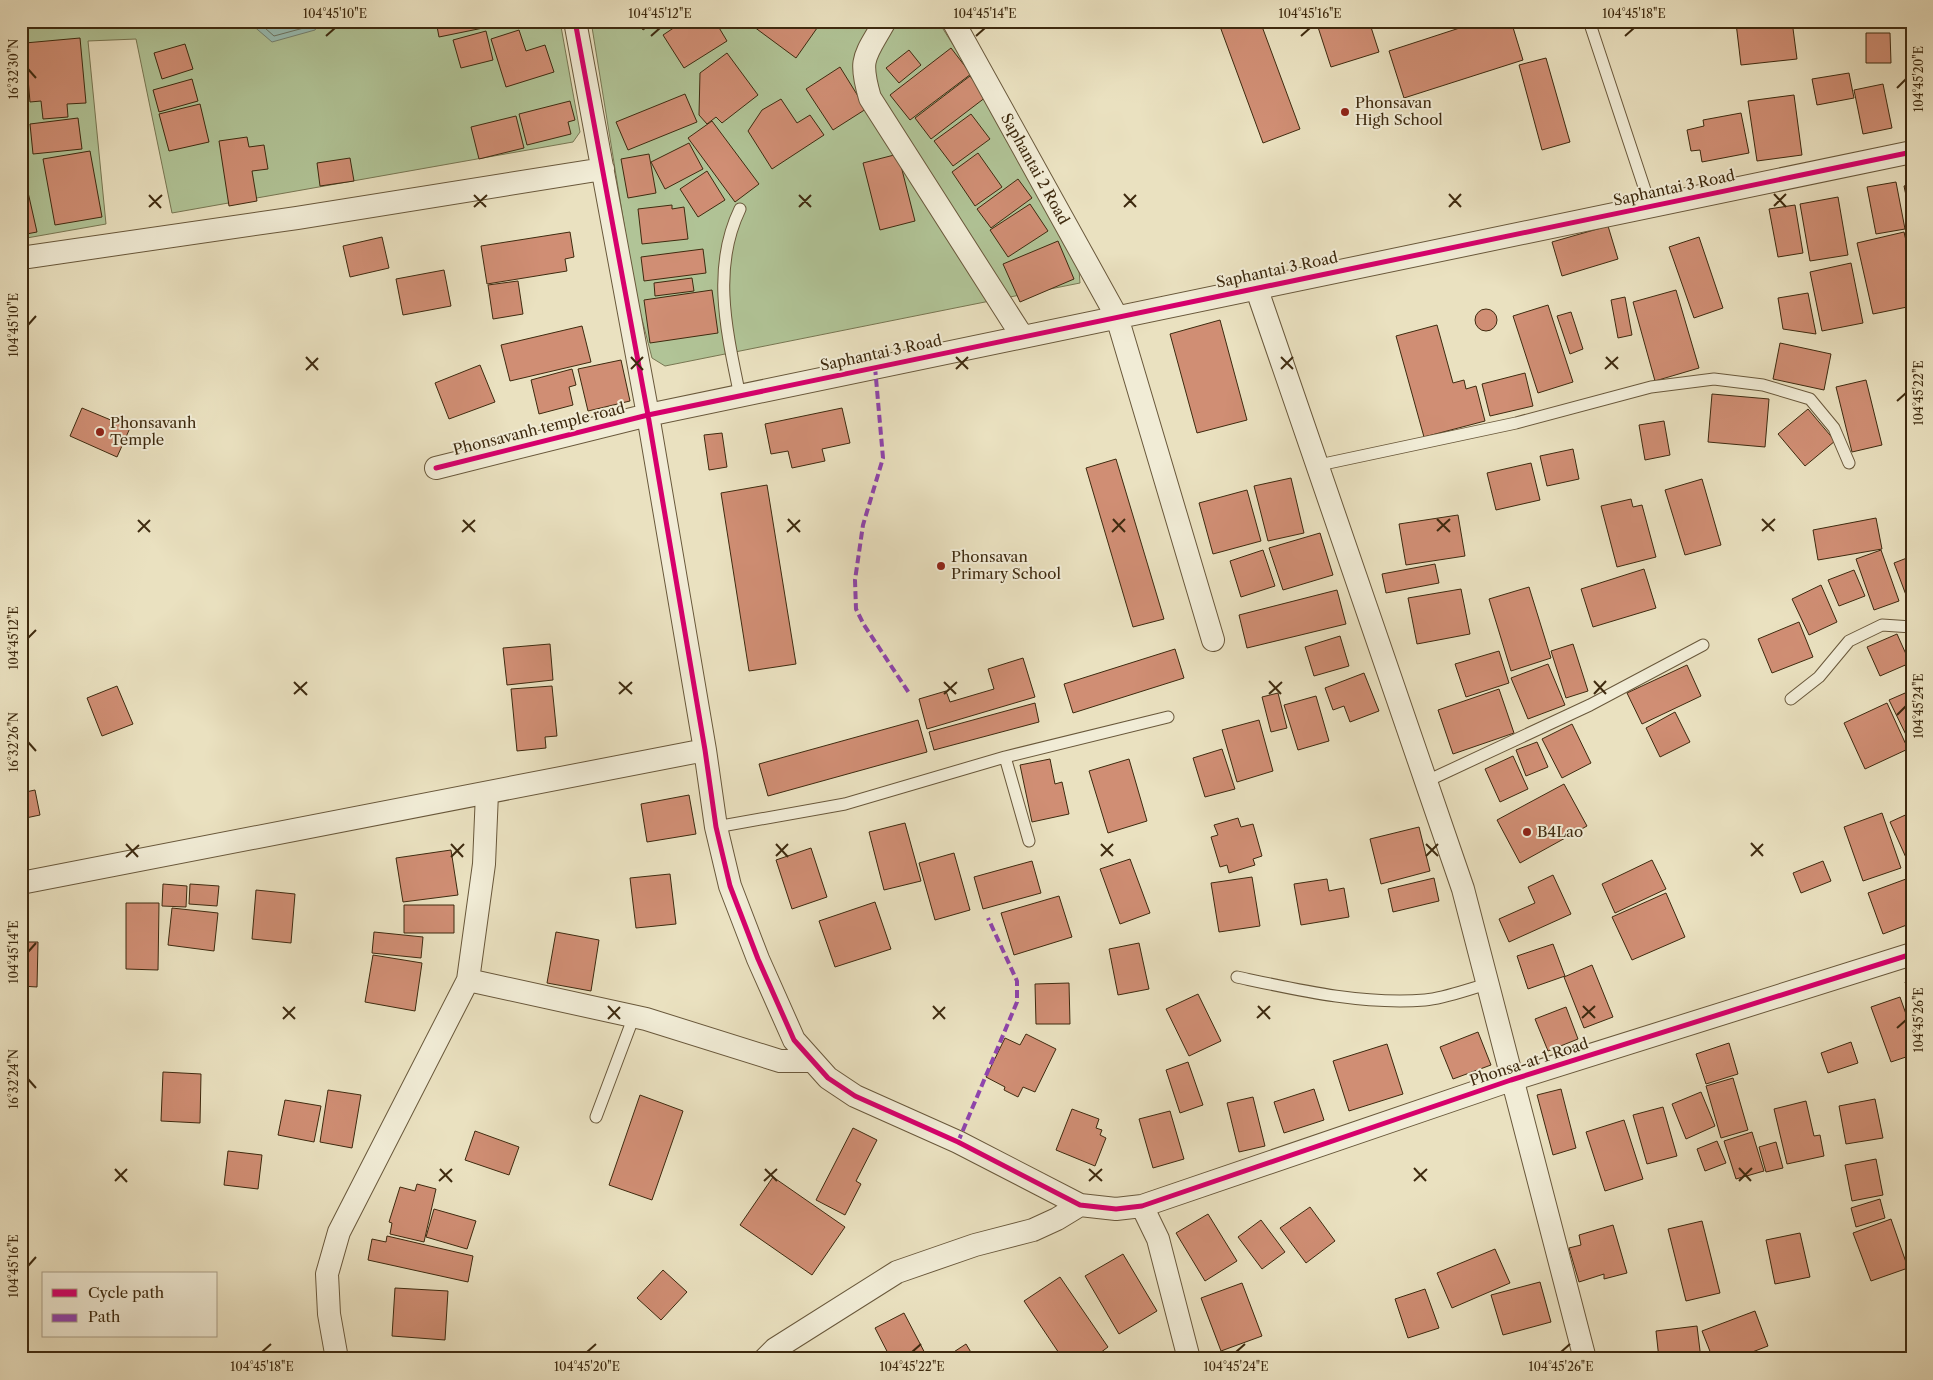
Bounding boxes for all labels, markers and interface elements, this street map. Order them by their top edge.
text: 104°45'10"E [303,6,367,21]
text: 104°45'12"E [628,6,692,21]
text: 104°45'14"E [953,6,1017,21]
text: 104°45'16"E [1278,6,1342,21]
text: 104°45'18"E [1602,6,1666,21]
text: 16°32'30"N [6,39,21,99]
text: 104°45'20"E [1911,46,1926,112]
place label: Phonsavan High School [1355,93,1443,129]
marker: Phonsavan High School [1339,106,1351,118]
street label: Saphantai 2 Road [997,110,1074,228]
street label: Saphantai 3 Road [1611,165,1736,210]
street label: Saphantai 3 Road [1214,247,1339,292]
text: 104°45'10"E [6,293,21,357]
street label: Saphantai 3 Road [818,330,943,375]
text: 104°45'22"E [1911,360,1926,426]
street label: Phonsavanh temple road [451,398,627,459]
place label: Phonsavanh Temple [110,413,197,449]
marker: Phonsavanh Temple [94,426,106,438]
place label: Phonsavan Primary School [951,547,1062,583]
marker: Phonsavan Primary School [935,560,947,572]
text: 104°45'12"E [6,606,21,670]
text: 104°45'24"E [1911,673,1926,739]
text: 16°32'26"N [6,712,21,772]
place label: B4Lao [1537,822,1583,841]
marker: B4Lao [1521,826,1533,838]
text: 104°45'14"E [6,920,21,984]
text: 104°45'26"E [1911,987,1926,1053]
street label: Phonsa-at 1 Road [1467,1033,1591,1090]
text: 16°32'24"N [6,1049,21,1109]
text: 104°45'16"E [6,1234,21,1298]
legend [42,1272,218,1338]
text: Cycle path [88,1283,165,1302]
text: Path [88,1307,121,1326]
text: 104°45'18"E [230,1359,294,1374]
text: 104°45'20"E [554,1359,620,1374]
text: 104°45'22"E [879,1359,945,1374]
text: 104°45'24"E [1203,1359,1269,1374]
text: 104°45'26"E [1528,1359,1594,1374]

